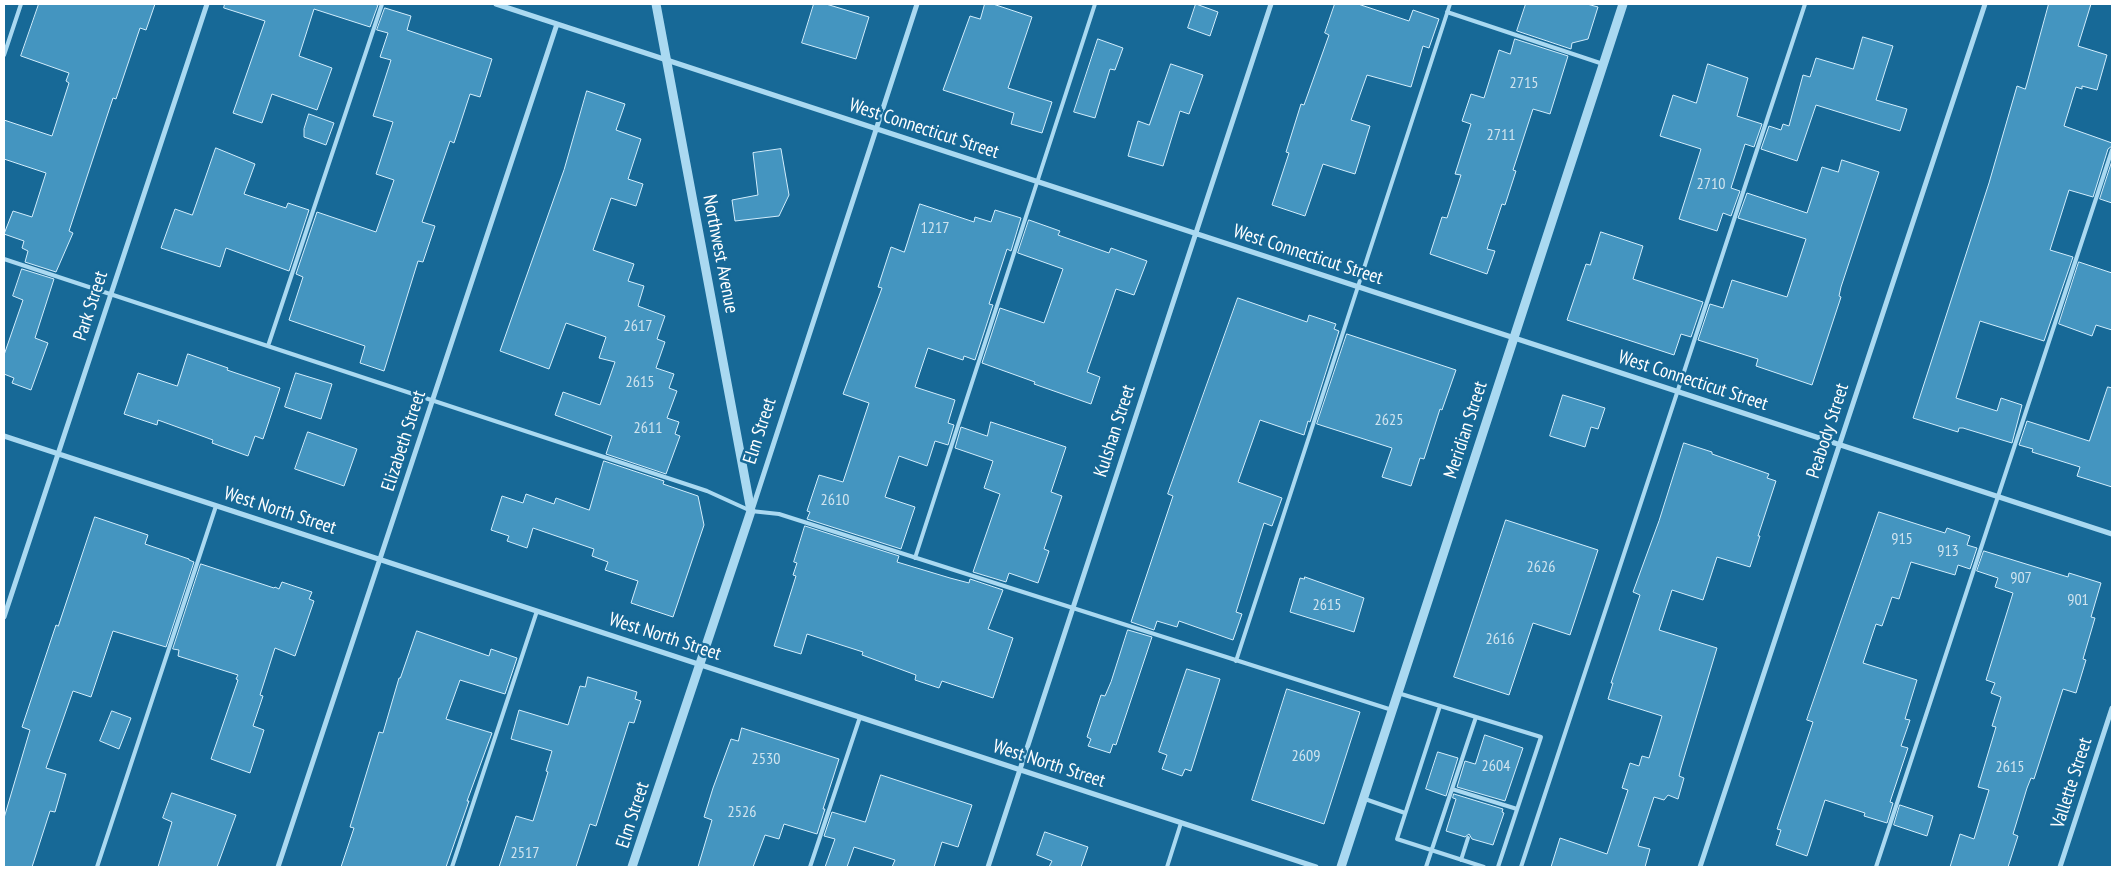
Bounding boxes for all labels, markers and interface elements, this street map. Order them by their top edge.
house number: 2715 [1510,73,1538,93]
street label: West Connecticut Street [846,94,1002,164]
house number: 2711 [1487,125,1515,145]
house number: 2710 [1697,174,1725,194]
street label: Northwest Avenue [697,193,743,315]
house number: 1217 [921,218,949,238]
street label: West Connecticut Street [1230,220,1386,290]
street label: Park Street [69,268,113,344]
house number: 2617 [624,316,652,336]
street label: West Connecticut Street [1615,346,1771,416]
house number: 2615 [626,372,654,392]
street label: Meridian Street [1440,378,1492,482]
street label: Peabody Street [1802,381,1854,481]
street label: Kulshan Street [1089,382,1141,480]
street label: Elizabeth Street [377,388,431,494]
street label: Elm Street [739,395,781,467]
house number: 2625 [1375,410,1403,430]
house number: 2611 [634,418,662,438]
street label: West North Street [221,482,339,540]
house number: 2610 [821,490,849,510]
house number: 915 [1891,529,1913,549]
house number: 913 [1937,541,1959,561]
house number: 2626 [1527,557,1555,577]
house number: 907 [2010,568,2032,588]
house number: 901 [2067,590,2089,610]
house number: 2615 [1313,595,1341,615]
street label: West North Street [606,608,724,666]
house number: 2616 [1486,629,1514,649]
street label: West North Street [990,735,1108,793]
street label: Vallette Street [2047,735,2097,831]
house number: 2609 [1292,746,1320,766]
house number: 2530 [752,749,780,769]
house number: 2604 [1482,756,1510,776]
house number: 2615 [1996,757,2024,777]
street label: Elm Street [612,779,654,851]
house number: 2526 [728,802,756,822]
house number: 2517 [511,843,539,863]

